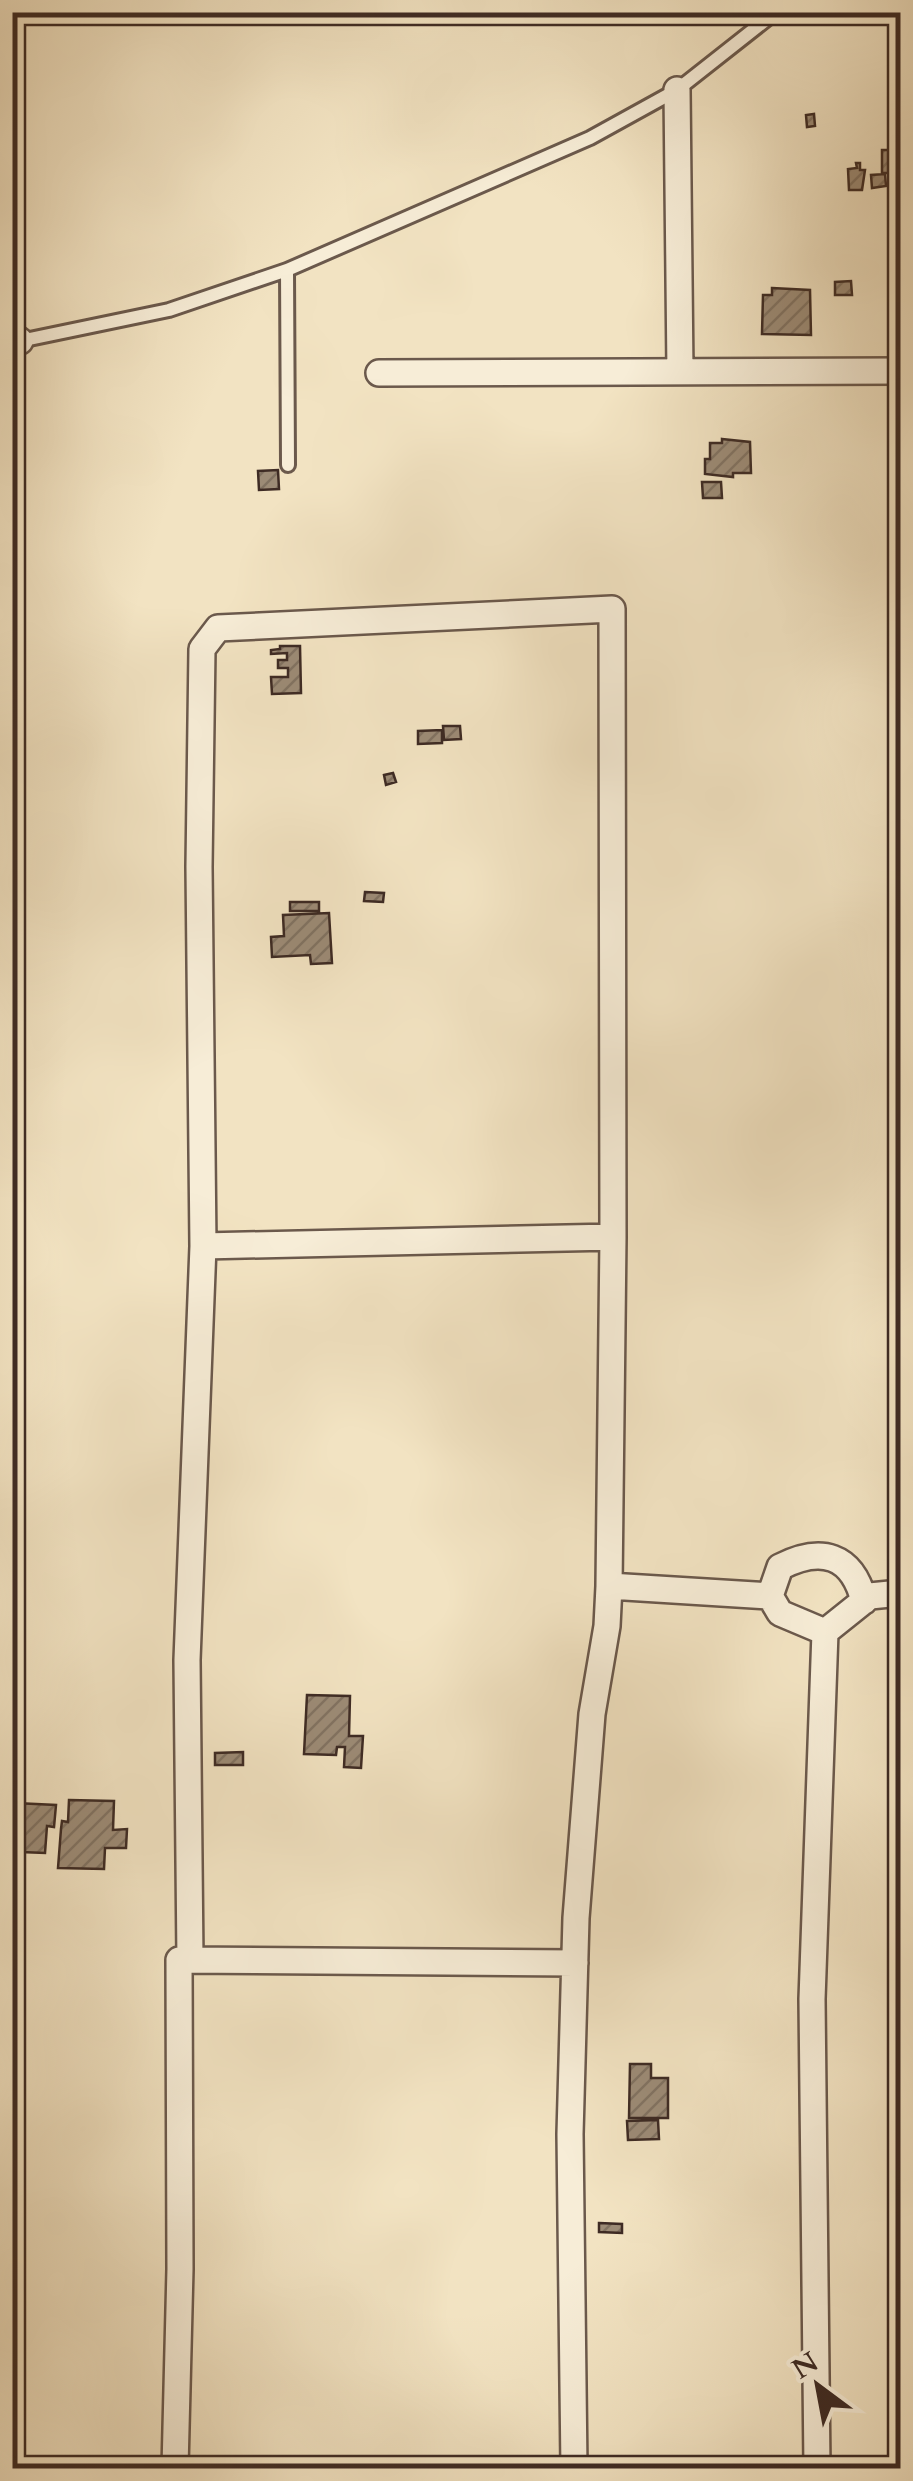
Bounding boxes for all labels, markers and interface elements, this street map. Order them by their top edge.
north arrow [768,2336,868,2436]
text: N [785,2343,826,2388]

